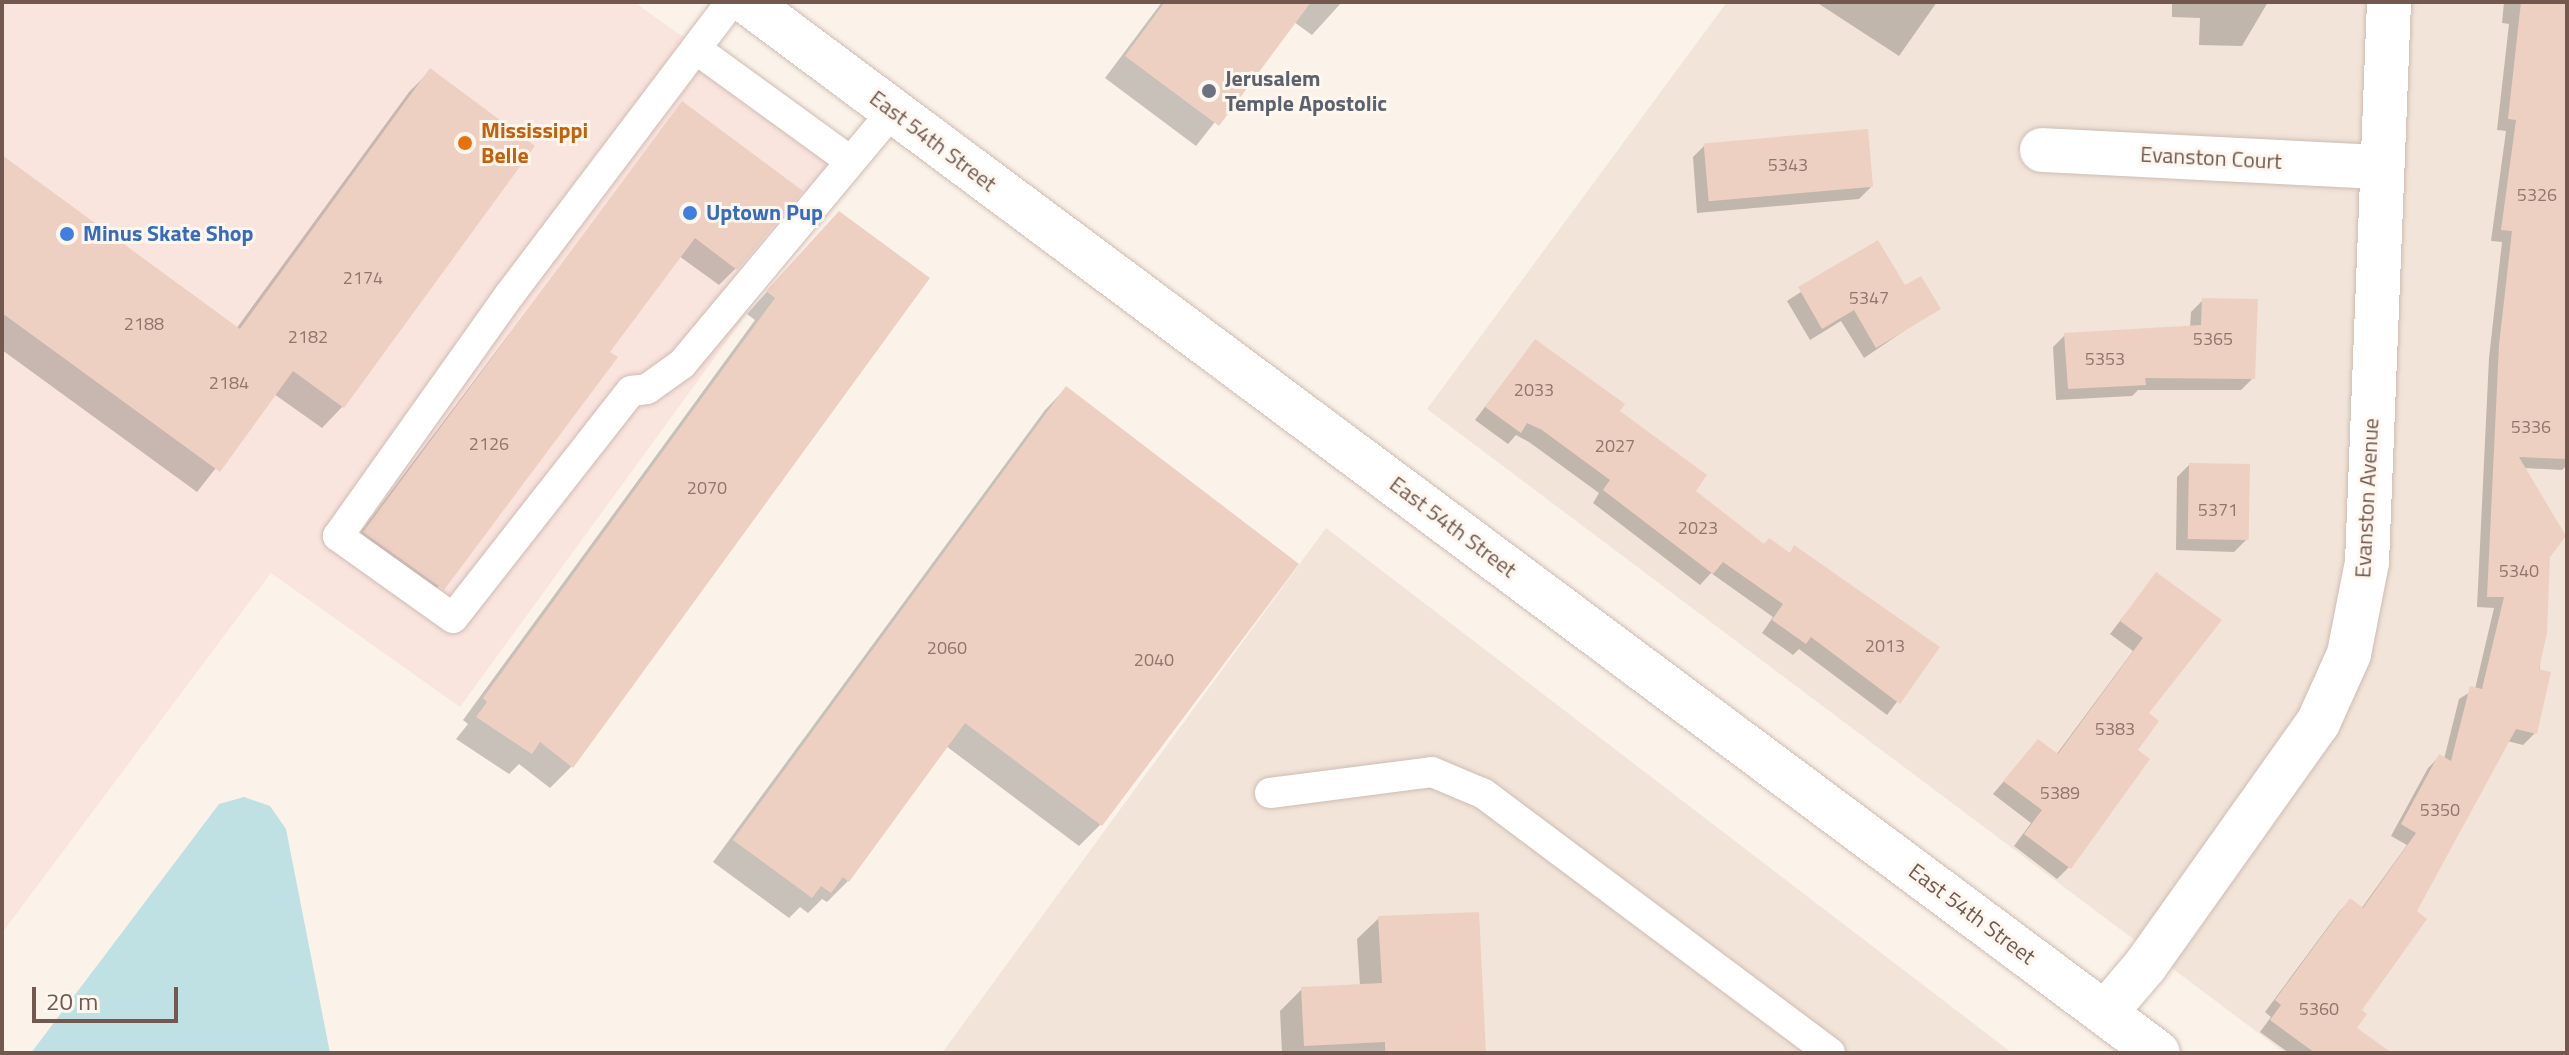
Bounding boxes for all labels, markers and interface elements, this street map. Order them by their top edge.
place label: Jerusalem Temple Apostolic [1225,65,1387,116]
marker: Jerusalem Temple Apostolic [1200,82,1218,100]
street label: East 54th Street [864,85,1002,197]
place label: Mississippi Belle [481,117,588,168]
marker: Mississippi Belle [456,134,474,152]
street label: Evanston Court [2140,141,2282,175]
house number: 5343 [1768,154,1808,176]
house number: 5326 [2517,184,2557,206]
place label: Uptown Pup [706,200,823,226]
marker: Uptown Pup [681,204,699,222]
place label: Minus Skate Shop [83,221,254,247]
marker: Minus Skate Shop [58,225,76,243]
house number: 2174 [343,267,383,289]
house number: 5347 [1849,287,1889,309]
house number: 2188 [124,313,164,335]
house number: 2182 [288,326,328,348]
house number: 5365 [2193,328,2233,350]
house number: 5353 [2085,348,2125,370]
house number: 2184 [209,372,249,394]
house number: 2033 [1514,379,1554,401]
house number: 5336 [2511,416,2551,438]
street label: Evanston Avenue [2350,417,2384,579]
house number: 2126 [469,433,509,455]
house number: 2027 [1595,435,1635,457]
street label: East 54th Street [1384,471,1522,583]
house number: 2070 [687,477,727,499]
house number: 5371 [2198,499,2238,521]
house number: 2023 [1678,517,1718,539]
house number: 5340 [2499,560,2539,582]
house number: 2013 [1865,635,1905,657]
house number: 2060 [927,637,967,659]
house number: 2040 [1134,649,1174,671]
house number: 5383 [2095,718,2135,740]
house number: 5389 [2040,782,2080,804]
house number: 5350 [2420,799,2460,821]
street label: East 54th Street [1903,858,2041,970]
scale bar [36,971,182,1021]
text: 20 m [46,983,98,1019]
house number: 5360 [2299,998,2339,1020]

